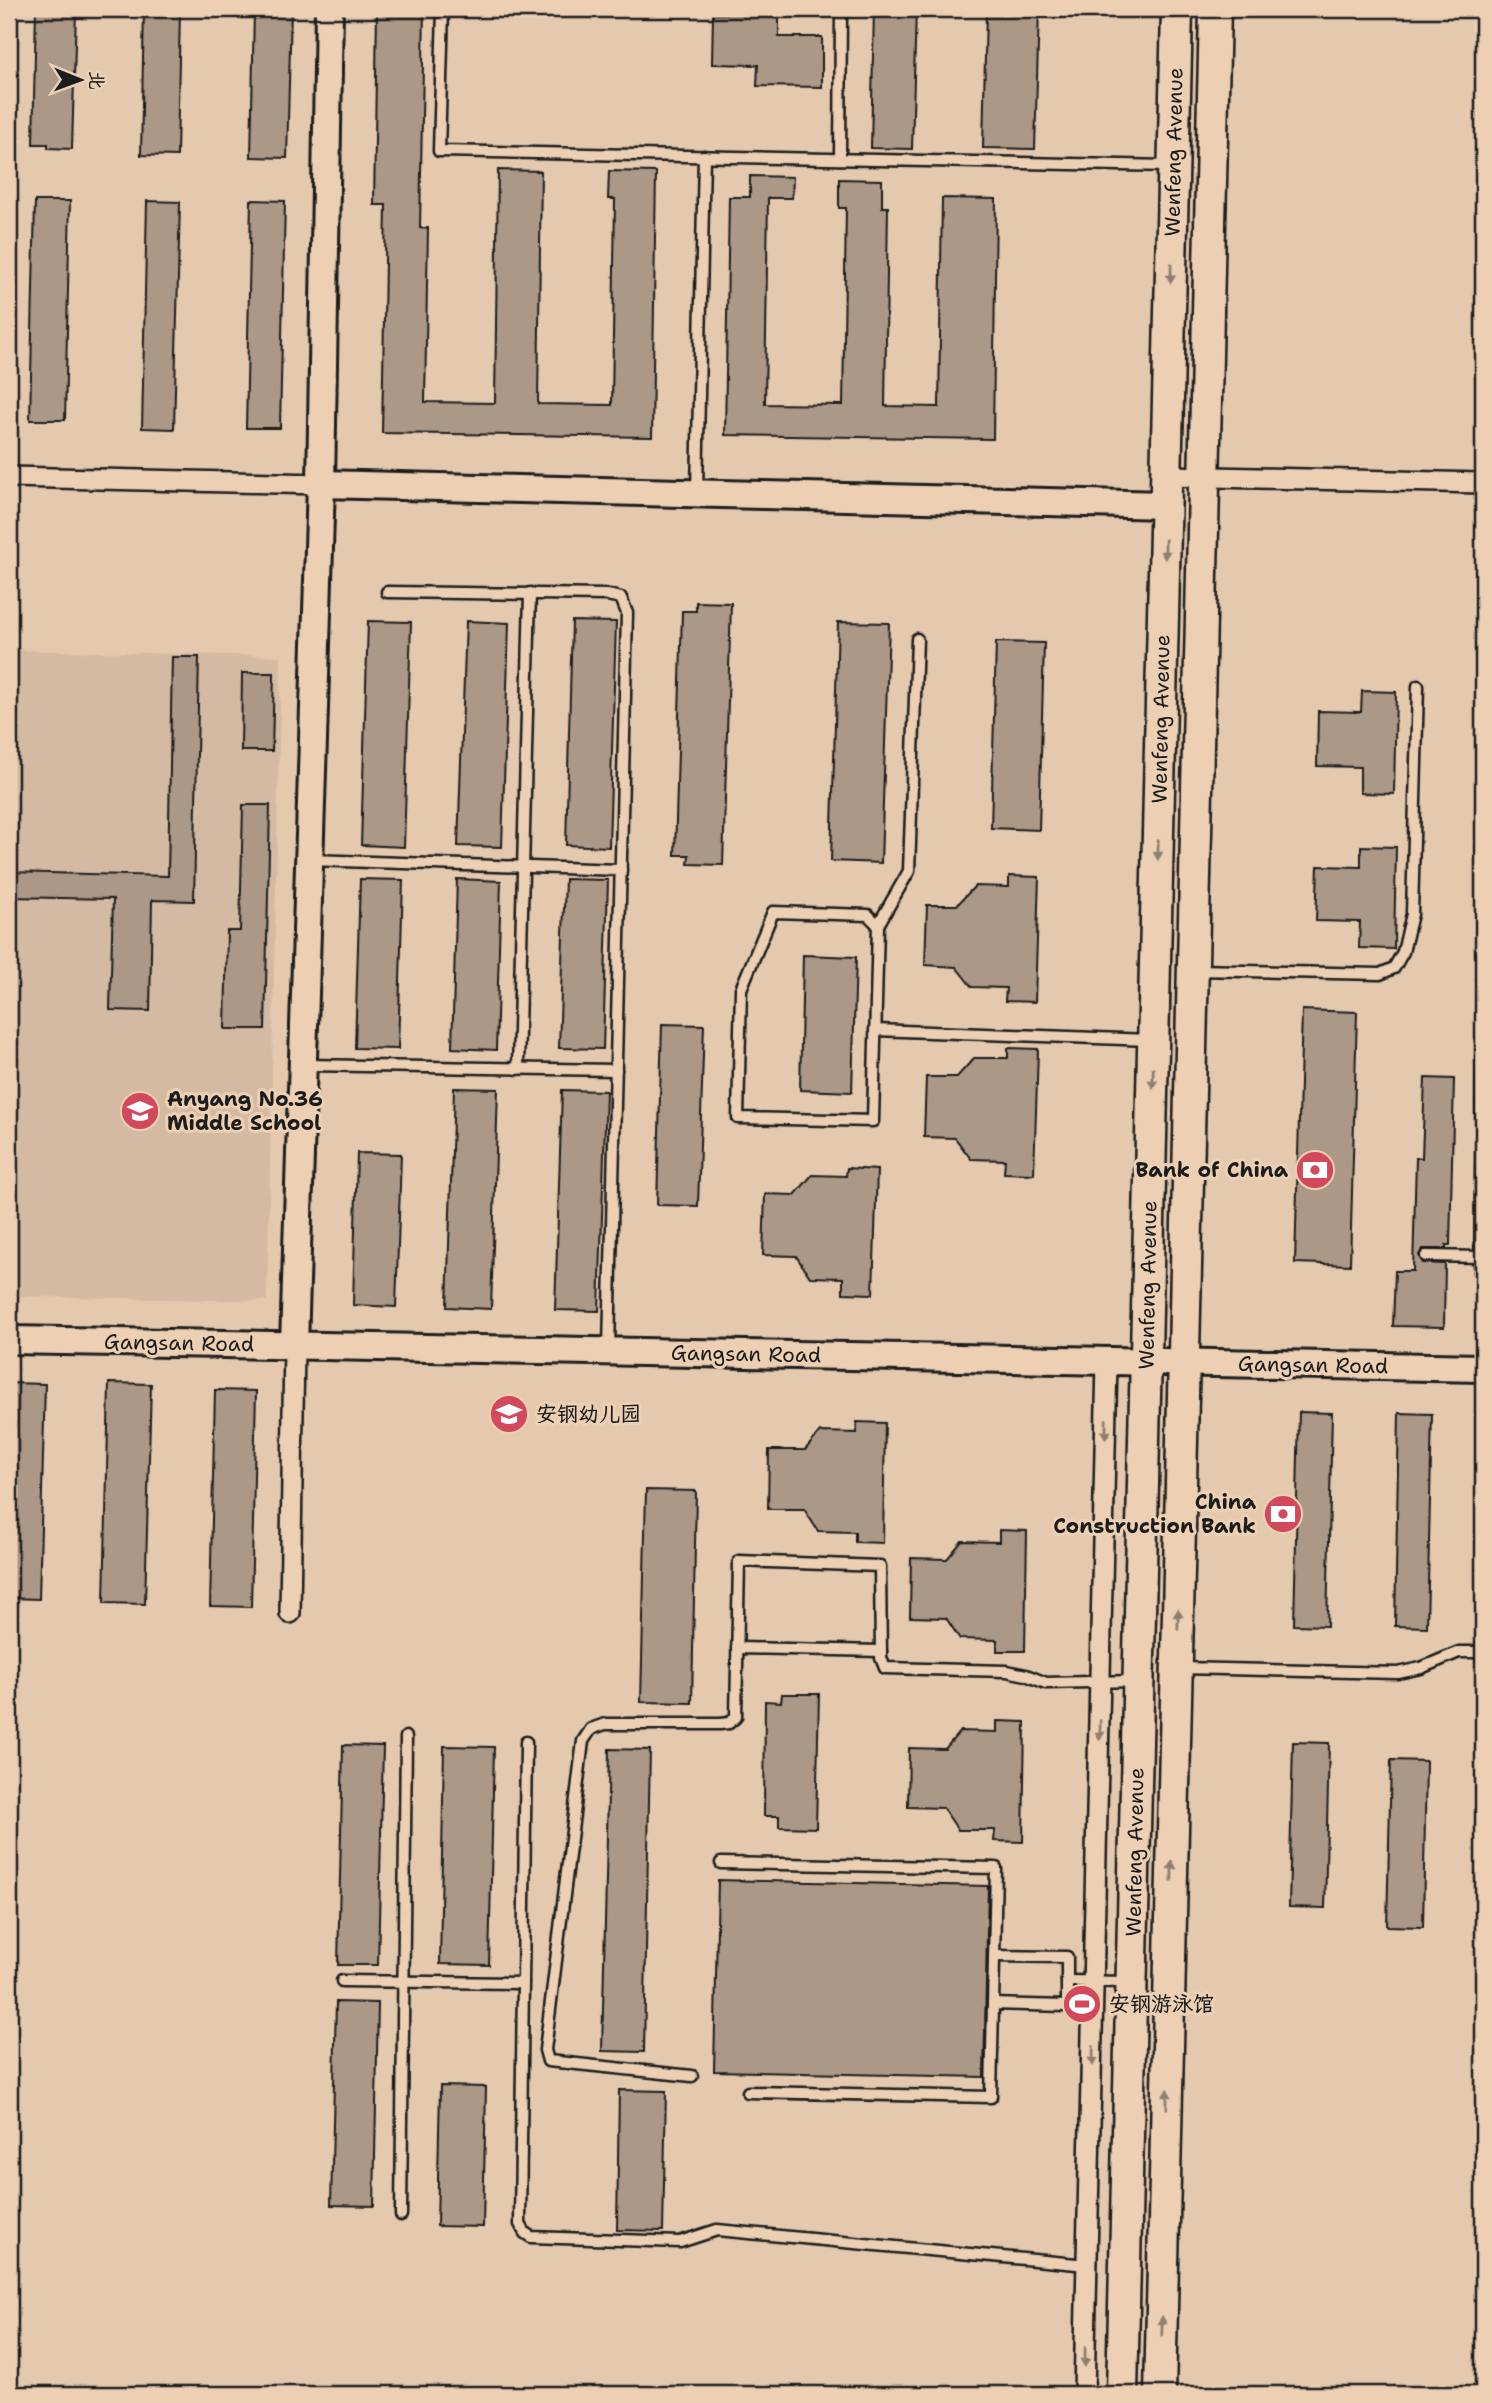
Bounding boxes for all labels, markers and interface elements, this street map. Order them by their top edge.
north arrow [46,46,116,116]
street label: Wenfeng Avenue [1159,67,1189,237]
text: 北 [84,71,109,90]
one-way arrow [1166,262,1177,284]
one-way arrow [1159,539,1171,561]
street label: Wenfeng Avenue [1146,634,1176,804]
one-way arrow [1152,840,1164,862]
one-way arrow [1147,1067,1159,1089]
place label: Anyang No.36 Middle School [167,1085,323,1137]
school or university icon: Anyang No.36 Middle School [119,1090,161,1132]
bank icon: Bank of China [1294,1149,1336,1191]
place label: Bank of China [1135,1156,1289,1184]
street label: Wenfeng Avenue [1133,1200,1163,1370]
street label: Gangsan Road [104,1328,254,1358]
street label: Gangsan Road [671,1339,821,1369]
street label: Gangsan Road [1238,1350,1388,1380]
school or university icon: 安钢幼儿园 [488,1393,530,1435]
place label: 安钢幼儿园 [536,1400,641,1428]
one-way arrow [1100,1419,1111,1441]
place label: China Construction Bank [1053,1488,1257,1540]
bank icon: China Construction Bank [1262,1493,1304,1535]
one-way arrow [1172,1608,1184,1630]
one-way arrow [1094,1720,1105,1742]
street label: Wenfeng Avenue [1120,1767,1150,1937]
one-way arrow [1166,1860,1178,1882]
sports icon: 安钢游泳馆 [1061,1983,1103,2025]
place label: 安钢游泳馆 [1109,1990,1214,2018]
one-way arrow [1087,2045,1098,2067]
one-way arrow [1161,2087,1173,2109]
one-way arrow [1156,2315,1167,2337]
one-way arrow [1079,2346,1091,2368]

